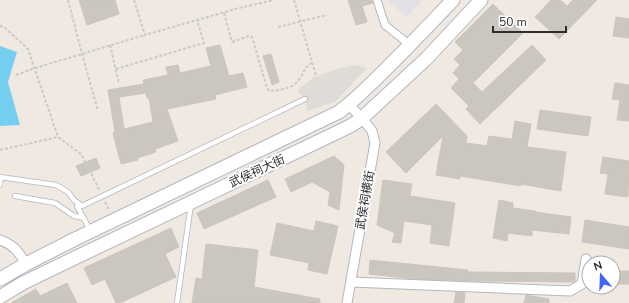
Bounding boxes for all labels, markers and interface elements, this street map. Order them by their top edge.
scale bar [493,8,566,34]
text: 50 m [499,14,527,30]
street label: 武侯祠大街 [226,151,288,191]
street label: 武侯祠横街 [352,169,378,231]
north arrow [581,255,621,295]
text: N [592,258,604,274]

